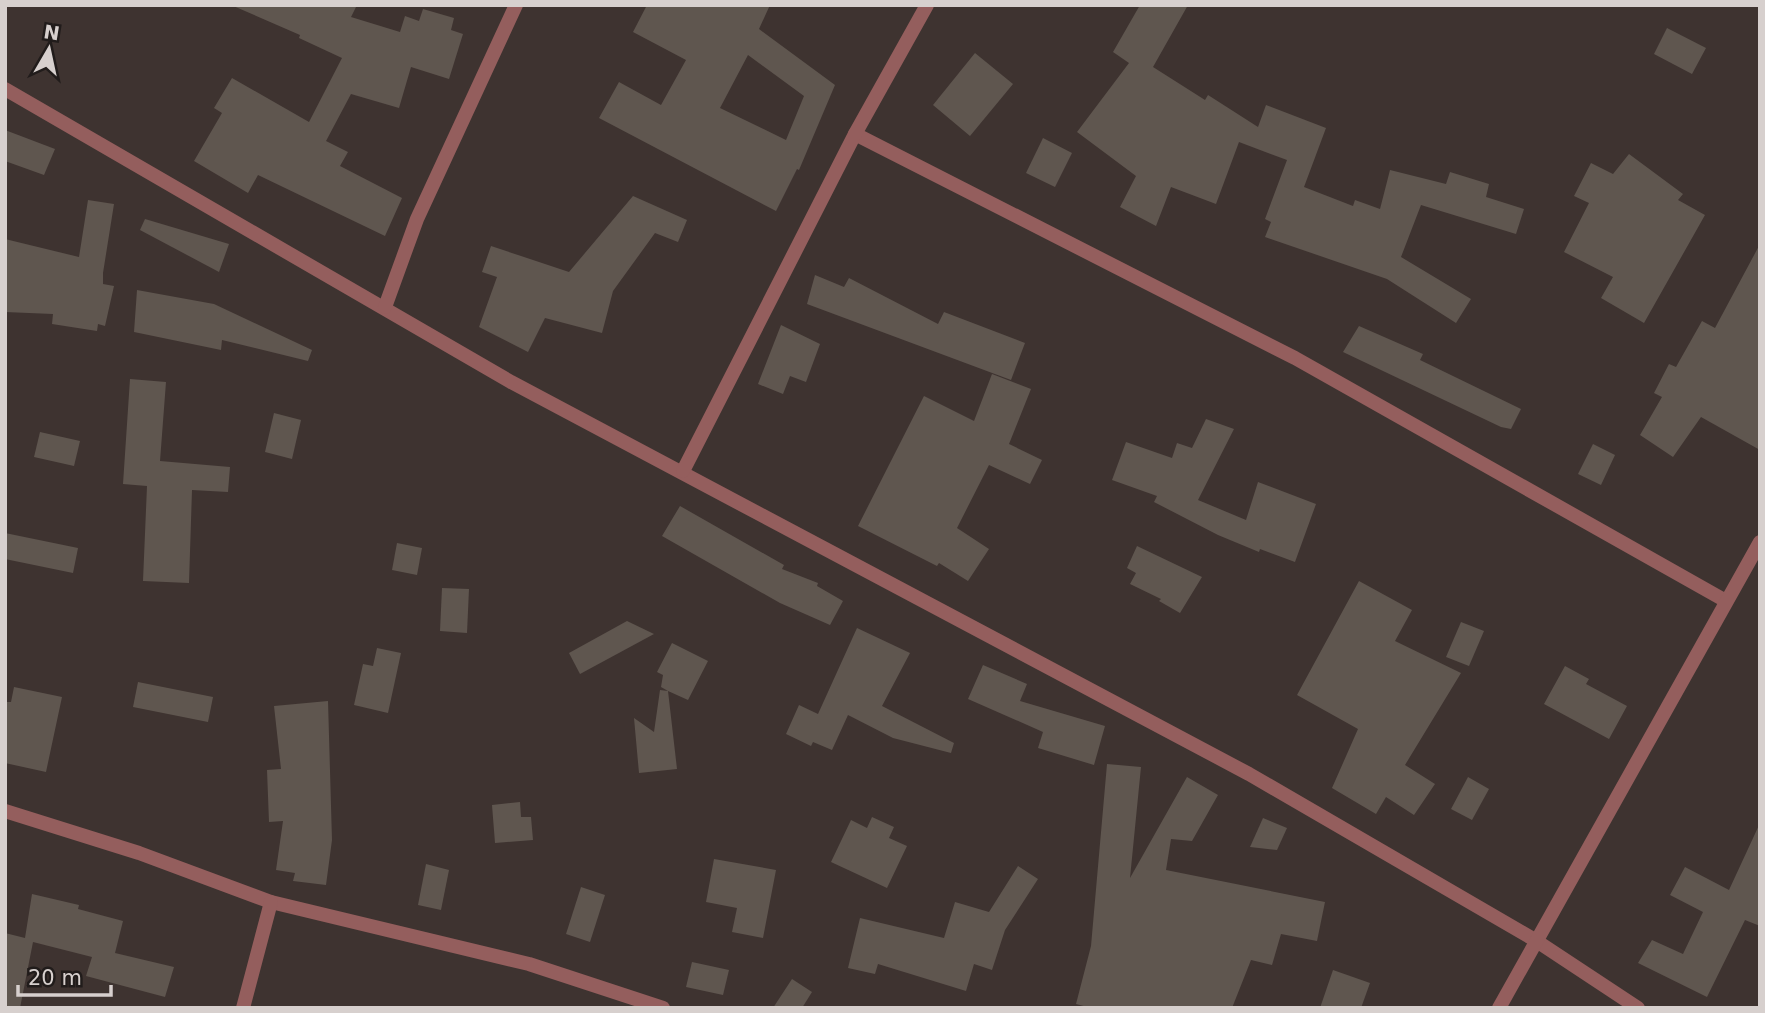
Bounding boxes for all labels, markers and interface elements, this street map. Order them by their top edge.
north arrow [14,14,84,84]
text: N [42,20,61,44]
scale bar [18,954,110,998]
text: 20 m [28,966,82,990]

